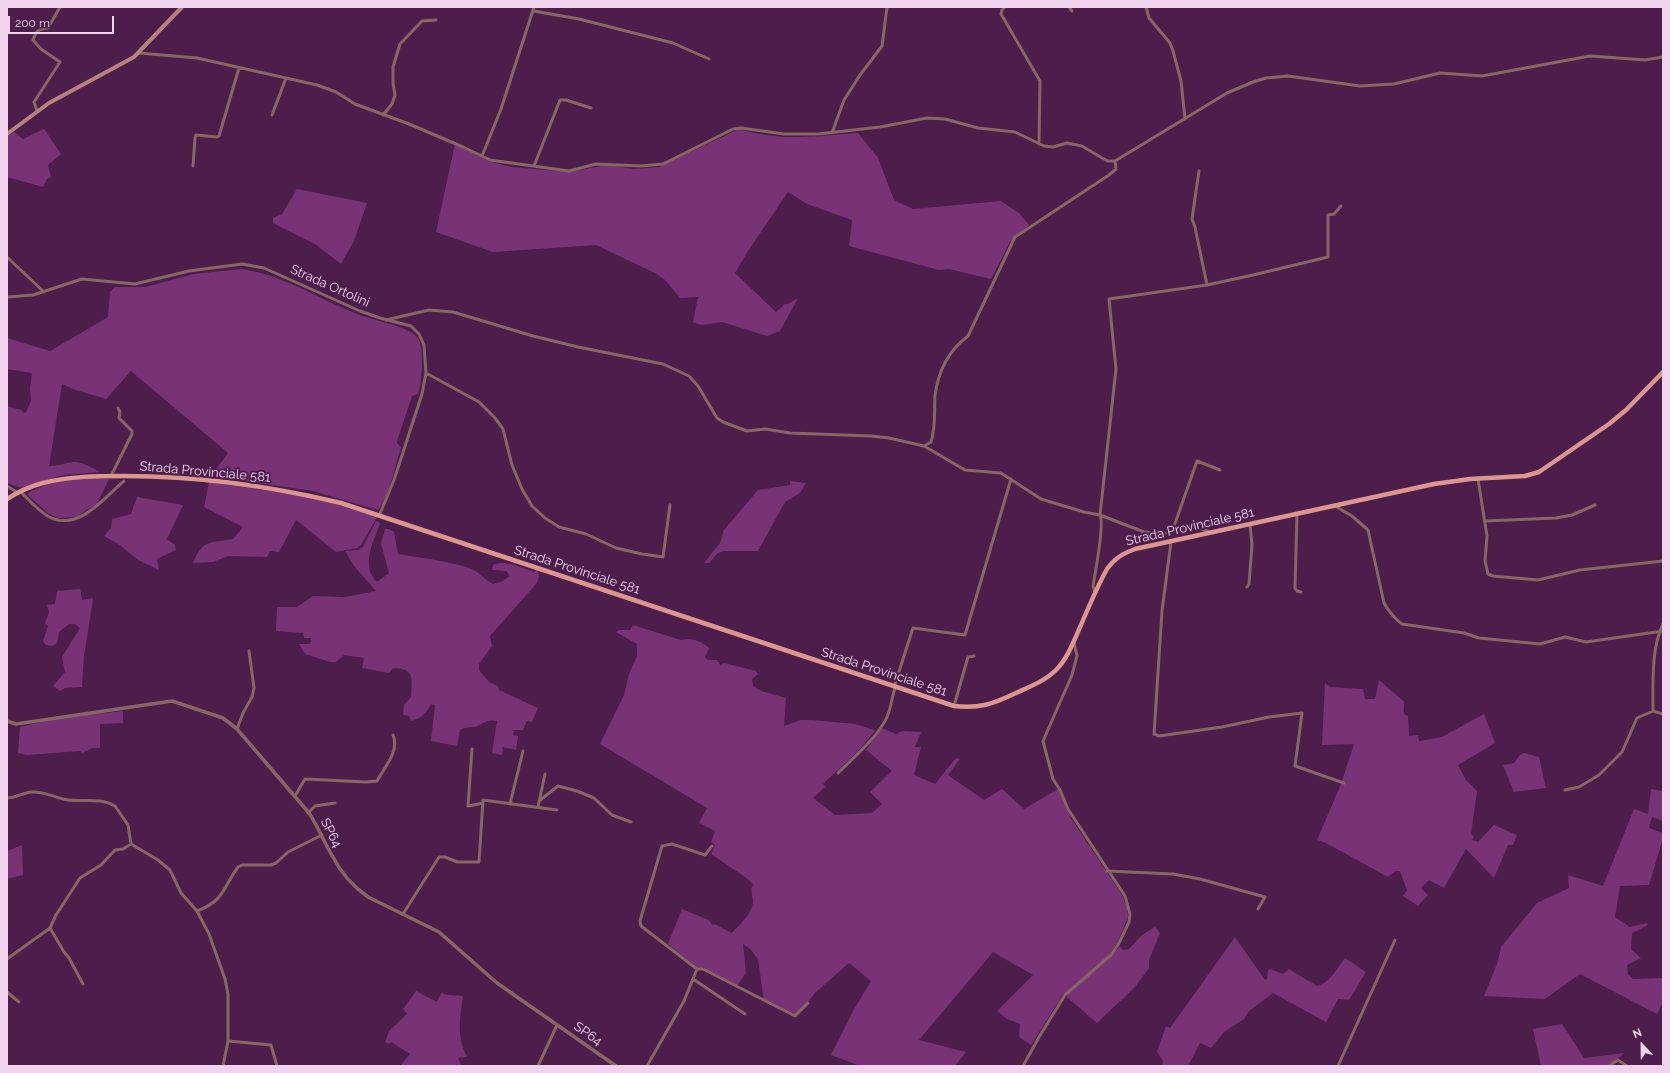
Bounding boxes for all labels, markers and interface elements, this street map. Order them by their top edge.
scale bar [10,8,116,34]
text: 200 m [15,16,50,30]
street label: Strada Ortolini [288,262,372,310]
street label: Strada Provinciale 581 [139,459,271,485]
street label: Strada Provinciale 581 [1124,505,1256,549]
street label: Strada Provinciale 581 [512,542,642,598]
street label: Strada Provinciale 581 [819,644,949,700]
street label: SP64 [317,816,345,850]
street label: SP64 [571,1019,605,1049]
north arrow [1622,1025,1662,1065]
text: N [1631,1026,1644,1041]

